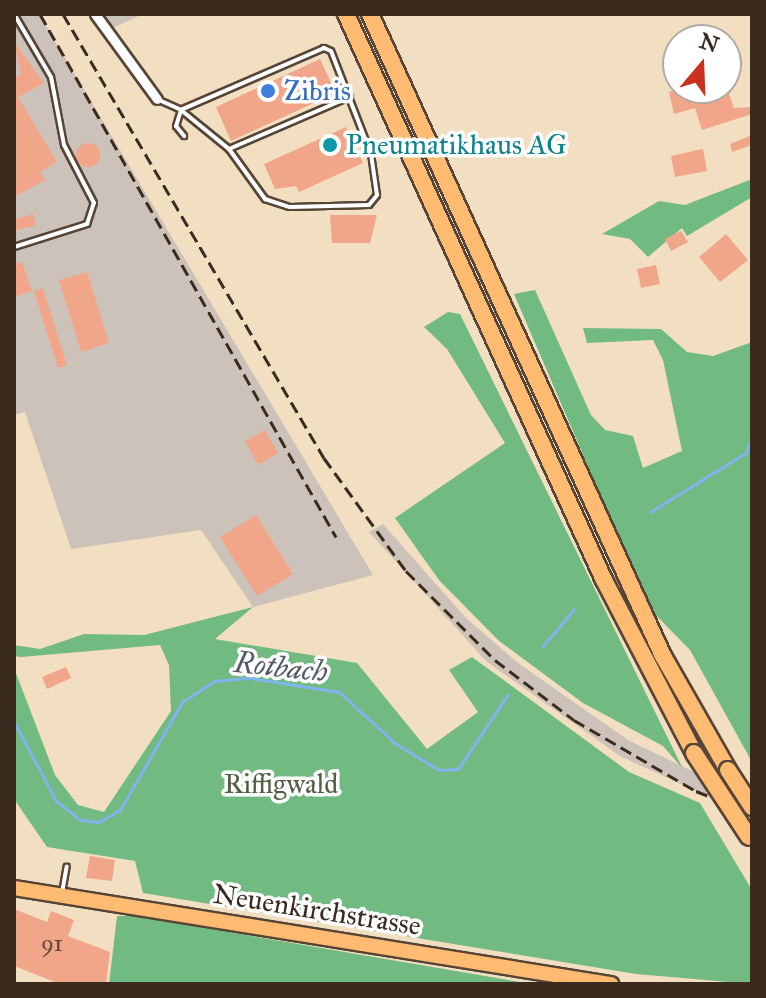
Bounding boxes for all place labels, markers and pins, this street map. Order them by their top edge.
place label: Zibris [284,74,351,108]
marker: Zibris [259,82,277,100]
place label: Pneumatikhaus AG [346,128,567,162]
marker: Pneumatikhaus AG [321,136,339,154]

